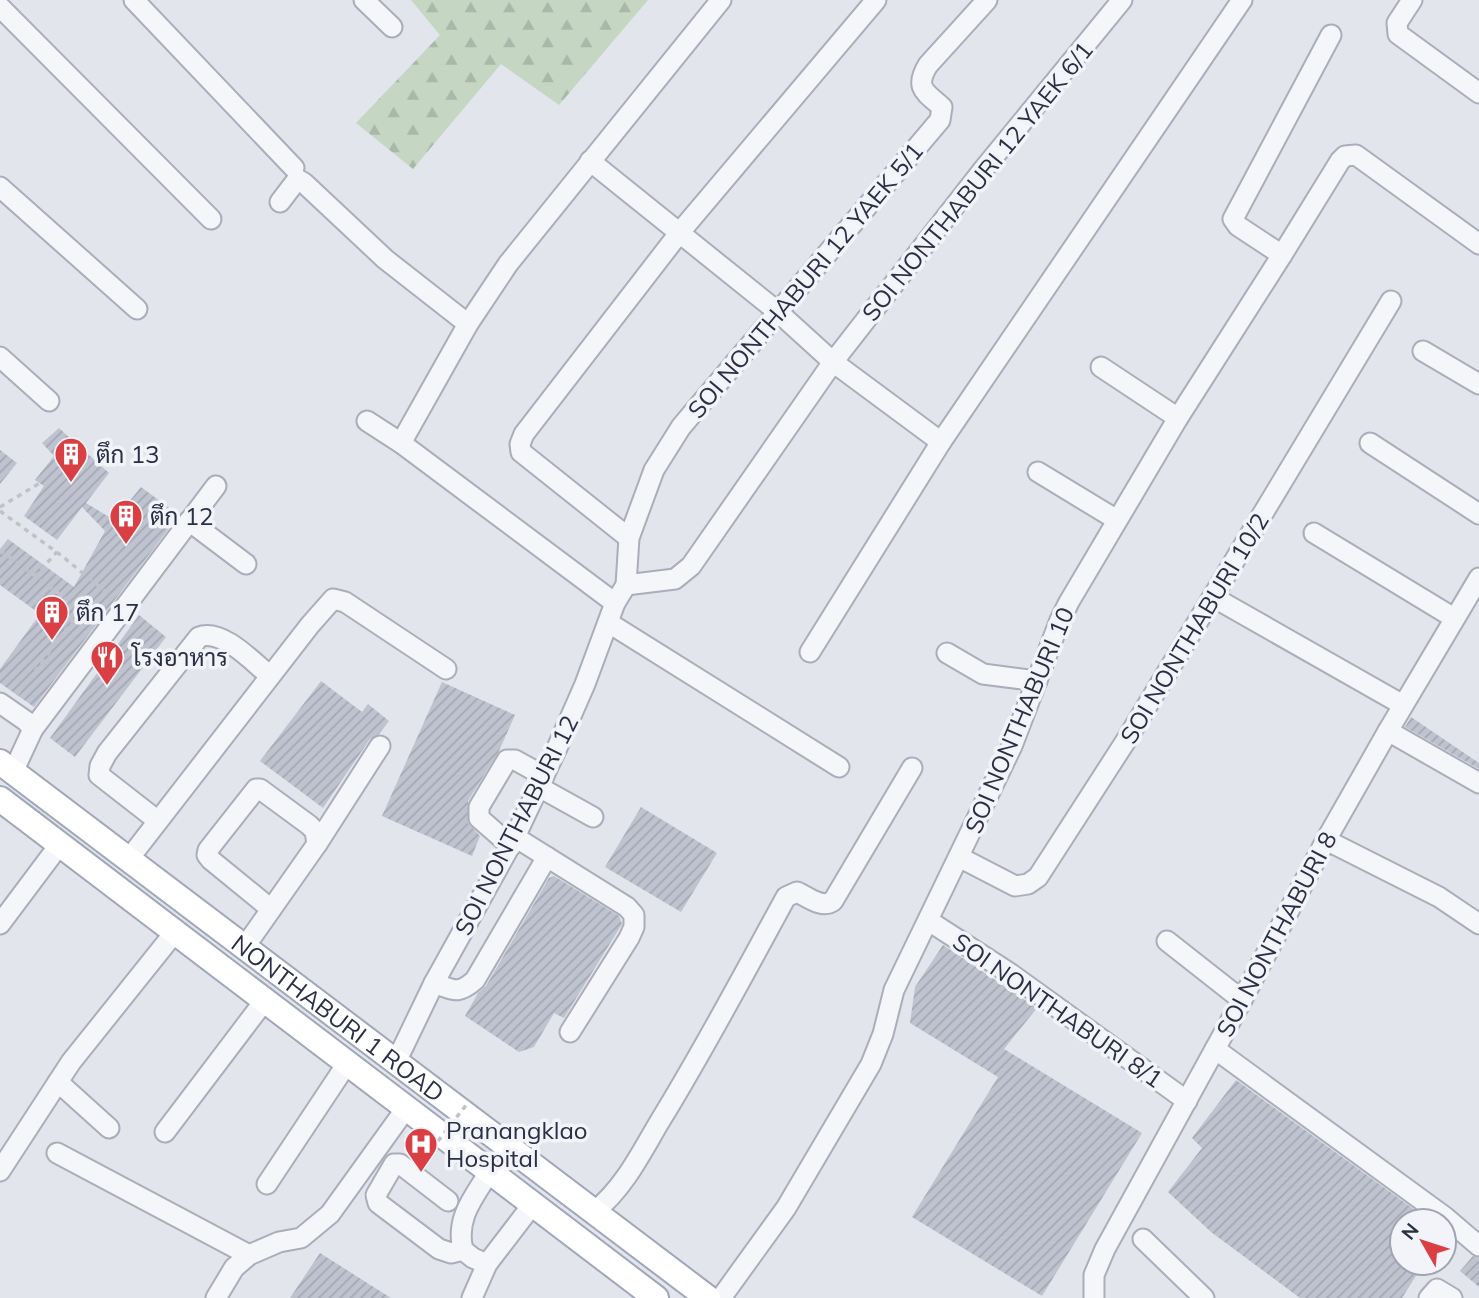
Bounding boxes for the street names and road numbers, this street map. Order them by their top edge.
street label: SOI NONTHABURI 12 YAEK 6/1 [855,35,1099,327]
street label: SOI NONTHABURI 12 YAEK 5/1 [681,136,929,424]
street label: SOI NONTHABURI 10/2 [1113,507,1275,749]
street label: SOI NONTHABURI 10 [958,602,1080,838]
street label: SOI NONTHABURI 12 [448,710,584,940]
street label: SOI NONTHABURI 8 [1209,826,1343,1042]
street label: SOI NONTHABURI 8/1 [947,926,1169,1094]
street label: NONTHABURI 1 ROAD [226,928,450,1108]

